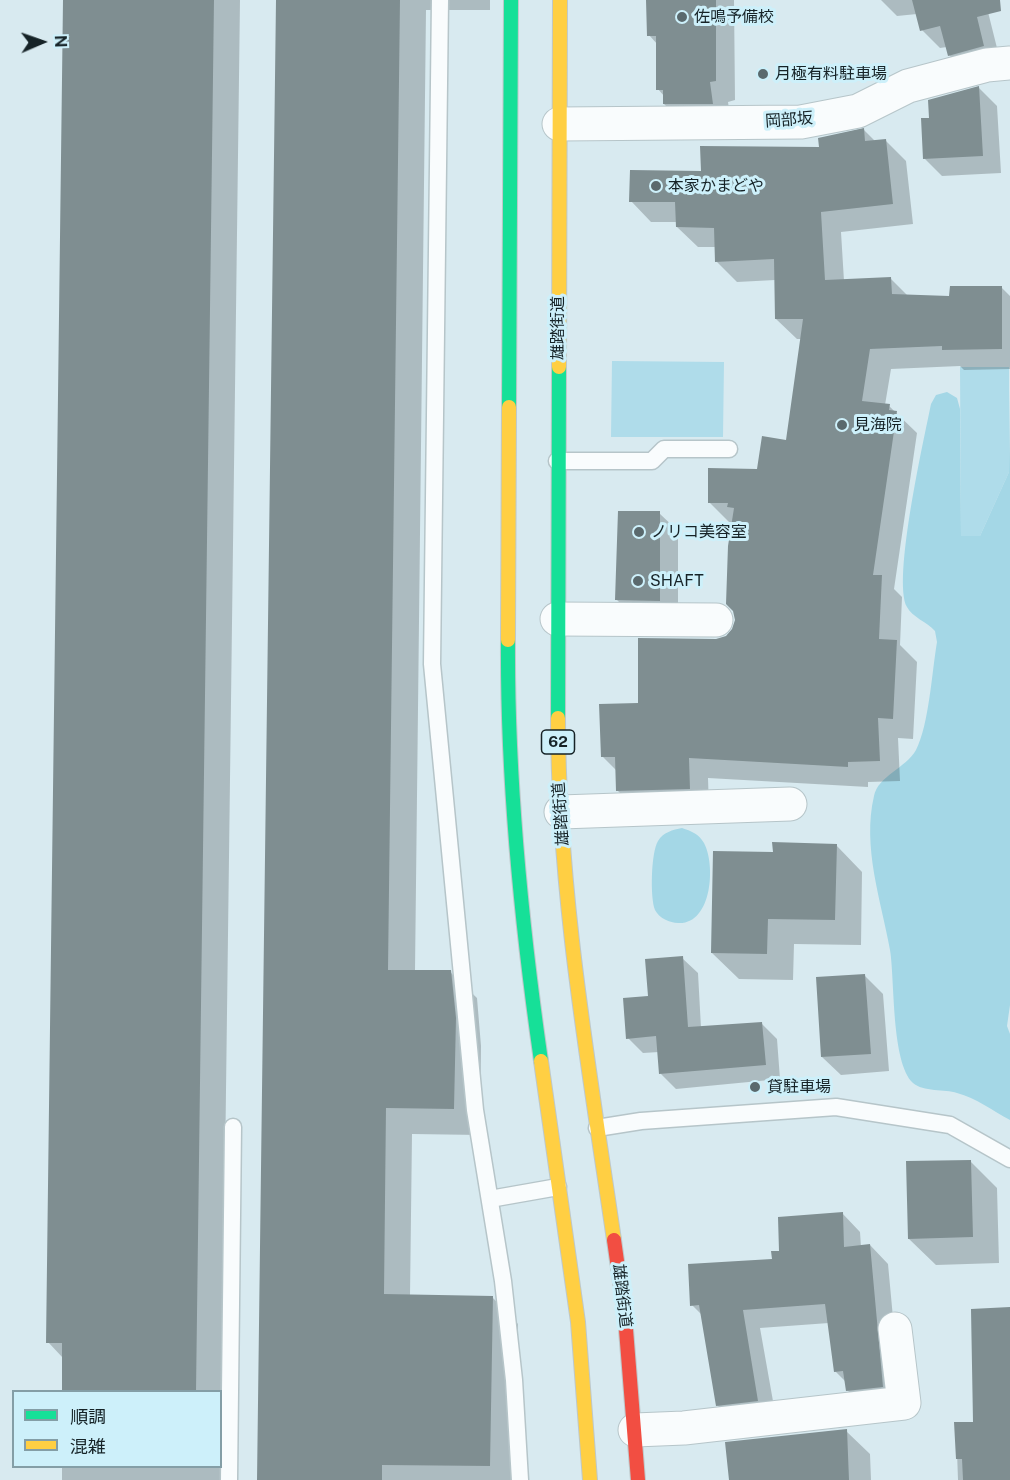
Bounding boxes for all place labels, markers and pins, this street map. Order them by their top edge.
place label: 佐鳴予備校 [694,7,774,27]
marker: 佐鳴予備校 [675,10,689,24]
place label: 月極有料駐車場 [775,64,887,84]
marker: 月極有料駐車場 [756,67,770,81]
place label: 本家かまどや [668,176,764,196]
marker: 本家かまどや [649,179,663,193]
place label: 見海院 [854,415,902,435]
marker: 見海院 [835,418,849,432]
place label: ノリコ美容室 [651,522,747,542]
marker: ノリコ美容室 [632,525,646,539]
place label: SHAFT [650,571,704,591]
marker: SHAFT [631,574,645,588]
place label: 貸駐車場 [767,1077,831,1097]
marker: 貸駐車場 [748,1080,762,1094]

